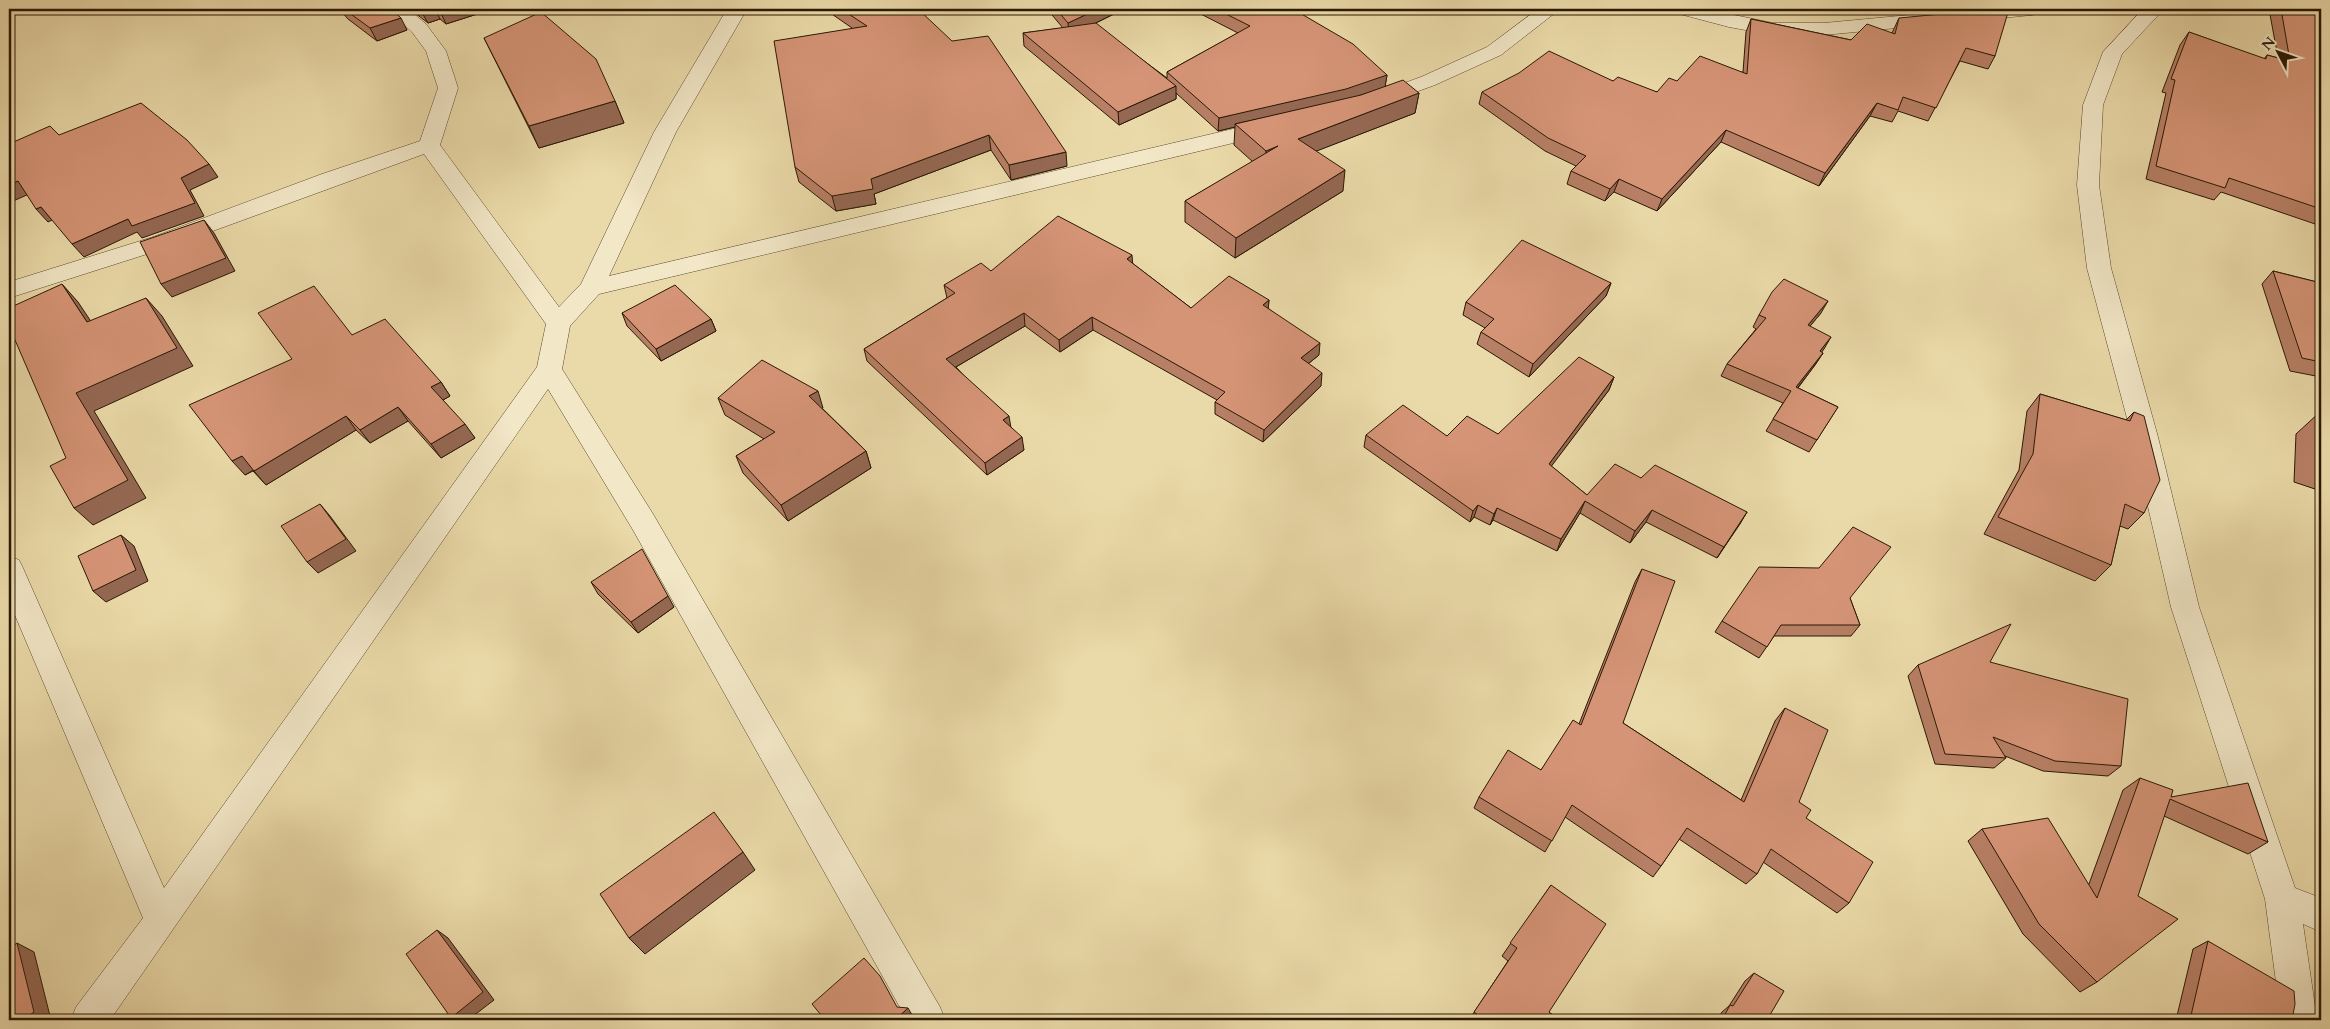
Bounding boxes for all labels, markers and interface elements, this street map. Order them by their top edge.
north arrow [2252,28,2302,78]
text: N [2257,33,2280,55]

